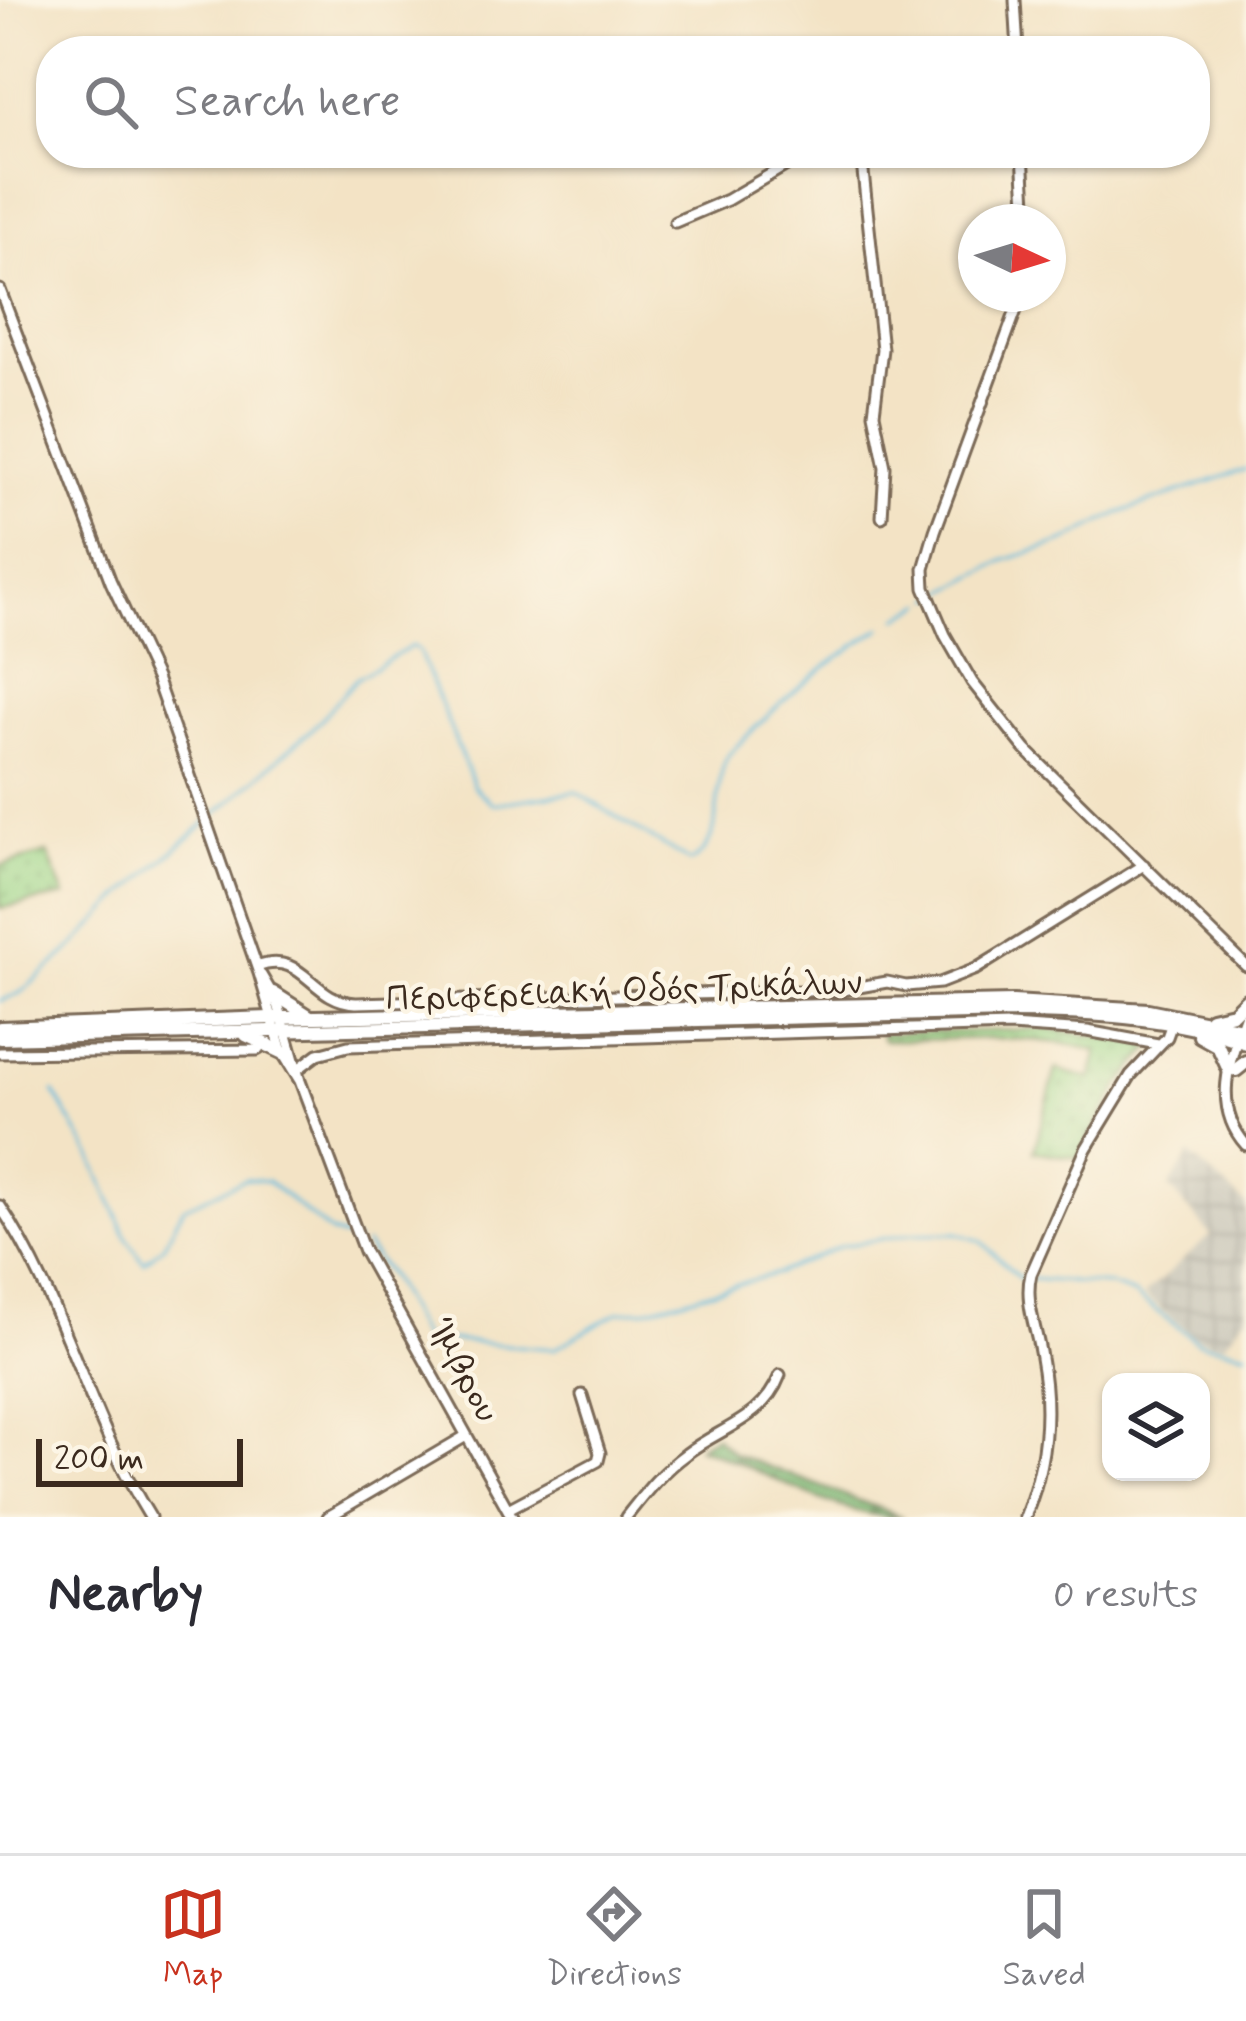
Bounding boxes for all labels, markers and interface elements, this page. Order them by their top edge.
search box [36,36,1210,168]
icon: search [78,69,144,135]
text: Search here [174,73,401,132]
north arrow [958,204,1066,312]
street label: Περιφερειακή Οδός Τρικάλων [385,960,863,1024]
street label: Ίμβρου [414,1311,510,1431]
map controls [1102,1373,1210,1481]
button: layers [1102,1373,1210,1481]
scale bar [36,1433,243,1486]
text: 200 m [54,1438,144,1482]
text: Nearby [48,1562,203,1628]
text: 0 results [1053,1570,1198,1621]
tab: Map [160,1881,226,1997]
tab: Directions [546,1881,682,1997]
tab: Saved [1002,1881,1086,1997]

